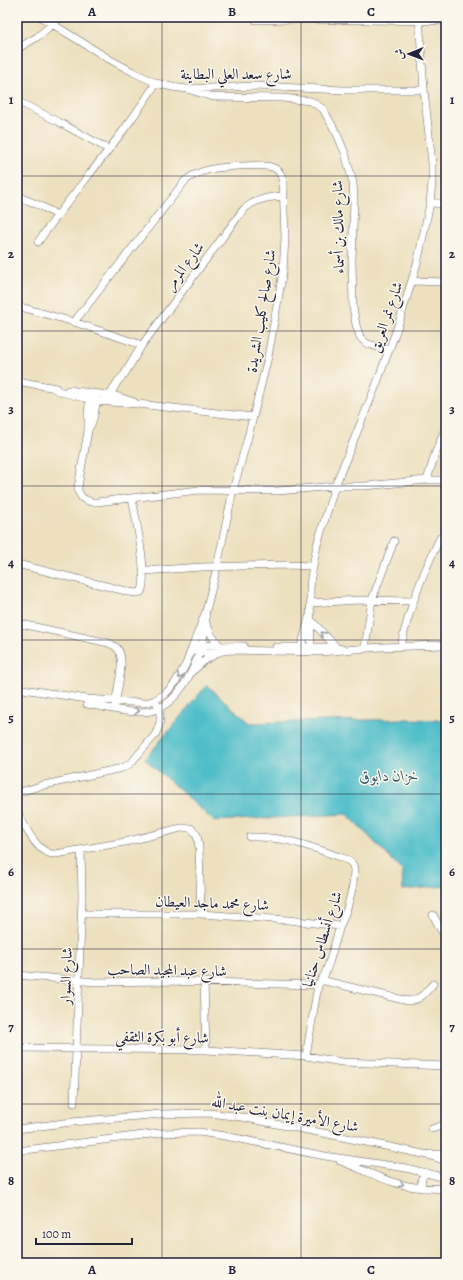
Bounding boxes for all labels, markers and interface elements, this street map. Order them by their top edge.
text: A [87,3,97,20]
text: B [228,3,236,20]
text: C [367,3,375,20]
north arrow [389,34,429,74]
text: ش [392,48,407,60]
street label: شارع سعد العلي البطاينة [180,64,292,88]
text: 1 [9,91,14,108]
text: 1 [450,91,455,108]
street label: شارع مالك بن أسماء [326,180,352,274]
street label: شارع المرمر [159,238,211,296]
text: 2 [8,245,15,262]
text: 2 [449,245,456,262]
street label: شارع صالح كليب الشريدة [241,248,285,375]
street label: شارع نمر العريق [364,279,410,356]
text: 3 [8,400,14,417]
text: 3 [449,400,455,417]
text: 4 [8,554,14,571]
text: 4 [449,554,455,571]
one-way arrow [321,631,328,639]
one-way arrow [177,672,184,679]
one-way arrow [134,707,140,715]
text: 5 [8,709,14,726]
text: 5 [449,709,455,726]
water label: خزان دابوق [359,765,419,787]
text: 6 [8,863,14,880]
text: 6 [449,863,455,880]
street label: شارع أنسطاس حنانيا [296,888,350,990]
street label: شارع محمد ماجد العيطان [155,891,269,918]
street label: شارع السوار [55,947,80,1007]
street label: شارع عبد المجيد الصاحب [107,959,227,984]
text: 7 [8,1018,14,1035]
text: 7 [449,1018,455,1035]
street label: شارع أبو بكرة الثقفي [115,1025,209,1052]
street label: شارع الأميرة إيمان بنت عبد الله [209,1089,360,1140]
text: 8 [8,1172,14,1189]
text: 8 [449,1172,455,1189]
one-way arrow [397,1180,404,1188]
scale bar [36,1220,132,1246]
text: 100 m [42,1226,71,1242]
text: A [87,1261,97,1278]
text: B [228,1261,236,1278]
text: C [367,1261,375,1278]

